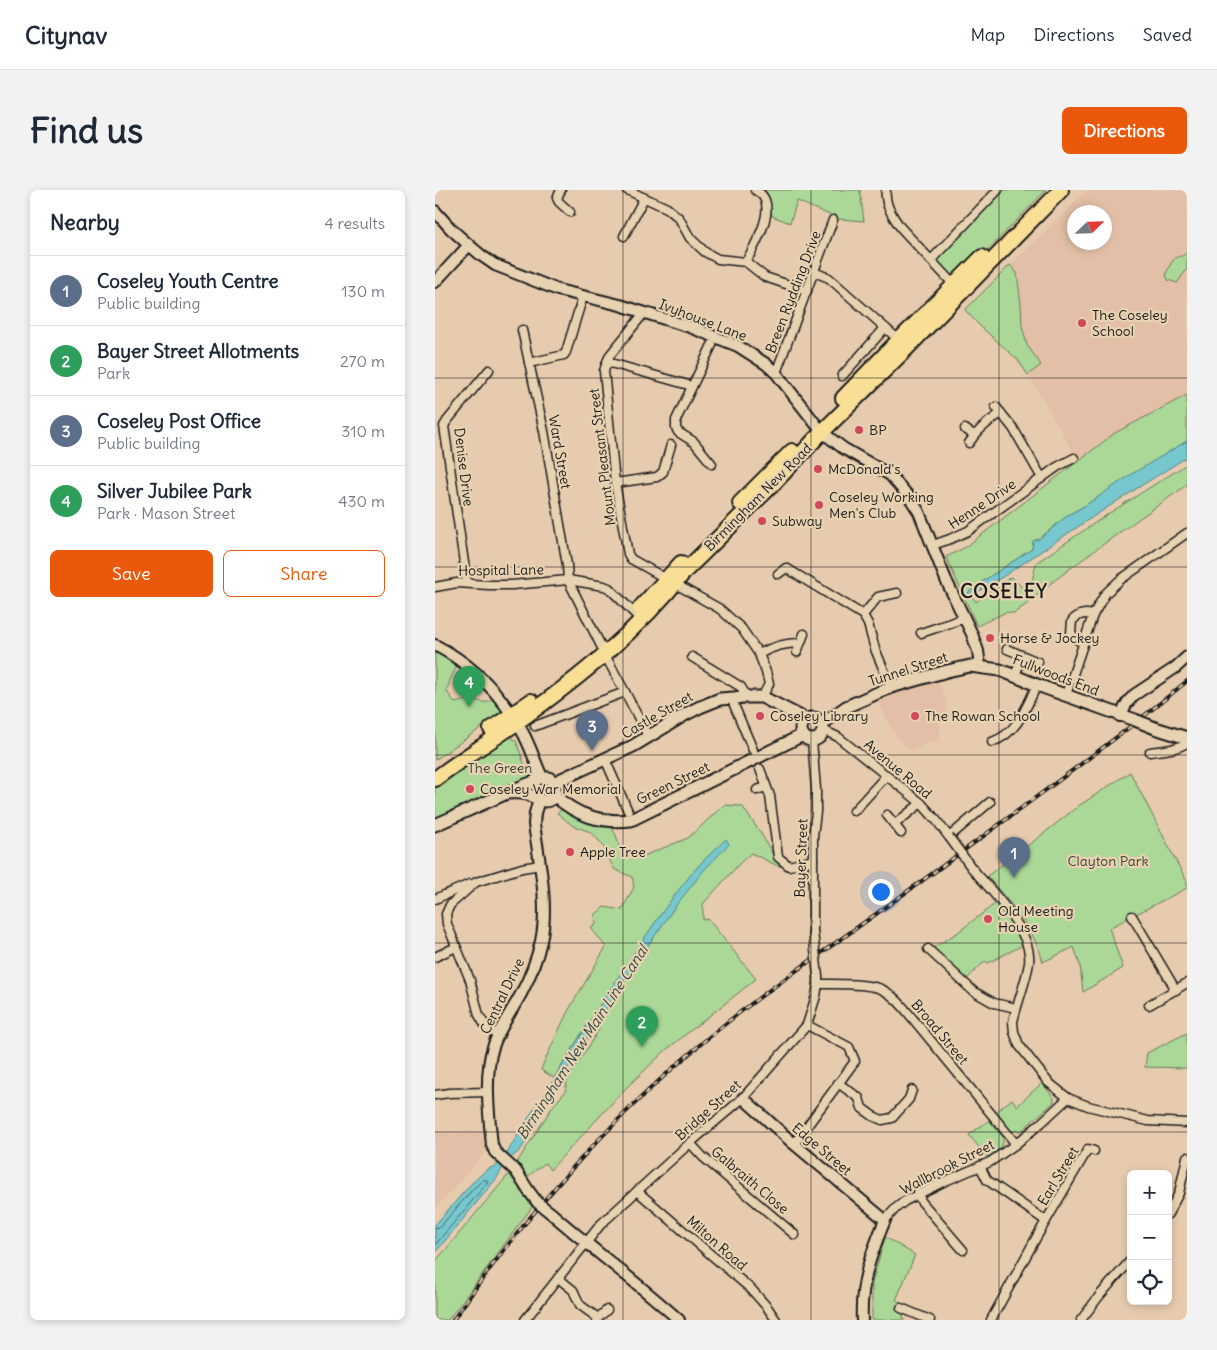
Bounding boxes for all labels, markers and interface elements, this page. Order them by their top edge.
text: Citynav [25,20,107,50]
text: Map [970,23,1005,46]
text: Directions [1033,23,1115,46]
text: Saved [1143,23,1192,46]
button: Directions [1062,107,1187,154]
text: Find us [30,108,143,152]
north arrow [1067,205,1112,250]
text: Nearby [50,209,120,236]
text: 4 results [324,213,385,233]
street label: Breen Rydding Drive [761,228,825,356]
text: Coseley Youth Centre [97,269,279,293]
text: 1 [63,281,69,301]
text: 130 m [341,281,385,301]
text: Public building [97,293,200,313]
street label: Ivyhouse Lane [656,295,750,345]
place label: The Coseley School [1092,306,1168,340]
marker: The Coseley School [1076,317,1088,329]
text: Bayer Street Allotments [97,339,299,363]
text: 2 [62,351,70,371]
text: 270 m [340,351,385,371]
text: Park [97,363,130,383]
street label: Mount Pleasant Street [585,387,619,527]
text: Coseley Post Office [97,409,261,433]
street label: Ward Street [545,414,575,491]
text: 3 [61,421,71,441]
text: 310 m [341,421,385,441]
place label: BP [869,421,887,439]
marker: BP [853,424,865,436]
street label: Denise Drive [450,427,478,507]
text: Public building [97,433,200,453]
street label: Birmingham New Road [700,439,816,555]
place label: McDonald's [828,460,901,478]
marker: McDonald's [812,463,824,475]
street label: Henne Drive [945,475,1019,533]
text: Silver Jubilee Park [97,479,252,503]
place label: Coseley Working Men's Club [829,488,934,522]
text: 4 [61,491,71,511]
text: 430 m [338,491,385,511]
marker: Coseley Working Men's Club [813,499,825,511]
text: Park · Mason Street [97,503,235,523]
place label: Subway [772,512,823,530]
marker: Subway [756,515,768,527]
button: Save [50,550,213,597]
button: Share [223,550,385,597]
street label: Hospital Lane [458,560,544,580]
district label: COSELEY [960,579,1048,603]
place label: Horse & Jockey [1000,629,1100,647]
marker: Horse & Jockey [984,632,996,644]
street label: Tunnel Street [866,648,950,690]
street label: Fullwoods End [1010,650,1102,700]
pin: 4 [453,666,485,707]
street label: Castle Street [618,687,696,743]
place label: Coseley Library [770,707,869,725]
place label: The Rowan School [925,707,1040,725]
pin: 3 [576,710,608,751]
marker: Coseley Library [754,710,766,722]
marker: The Rowan School [909,710,921,722]
street label: Avenue Road [860,735,936,803]
street label: Green Street [633,757,713,808]
park label: The Green [468,759,532,777]
place label: Coseley War Memorial [480,780,621,798]
marker: Coseley War Memorial [464,783,476,795]
street label: Bayer Street [791,818,811,898]
pin: 1 [998,837,1030,878]
place label: Apple Tree [580,843,646,861]
marker: Apple Tree [564,846,576,858]
park label: Clayton Park [1067,852,1149,870]
your location [868,879,894,905]
place label: Old Meeting House [998,902,1074,936]
marker: Old Meeting House [982,913,994,925]
water label: Birmingham New Main Line Canal [512,939,653,1143]
street label: Central Drive [476,955,528,1037]
street label: Broad Street [908,996,973,1068]
pin: 2 [626,1006,658,1047]
street label: Bridge Street [671,1076,745,1144]
street label: Edge Street [789,1119,856,1179]
street label: Wallbrook Street [897,1135,997,1198]
street label: Galbraith Close [707,1142,793,1218]
street label: Earl Street [1033,1143,1083,1209]
map controls [1127,1170,1172,1305]
button: + [1127,1170,1172,1215]
street label: Milton Road [683,1212,751,1274]
button: − [1127,1215,1172,1260]
button: locate [1127,1260,1172,1305]

